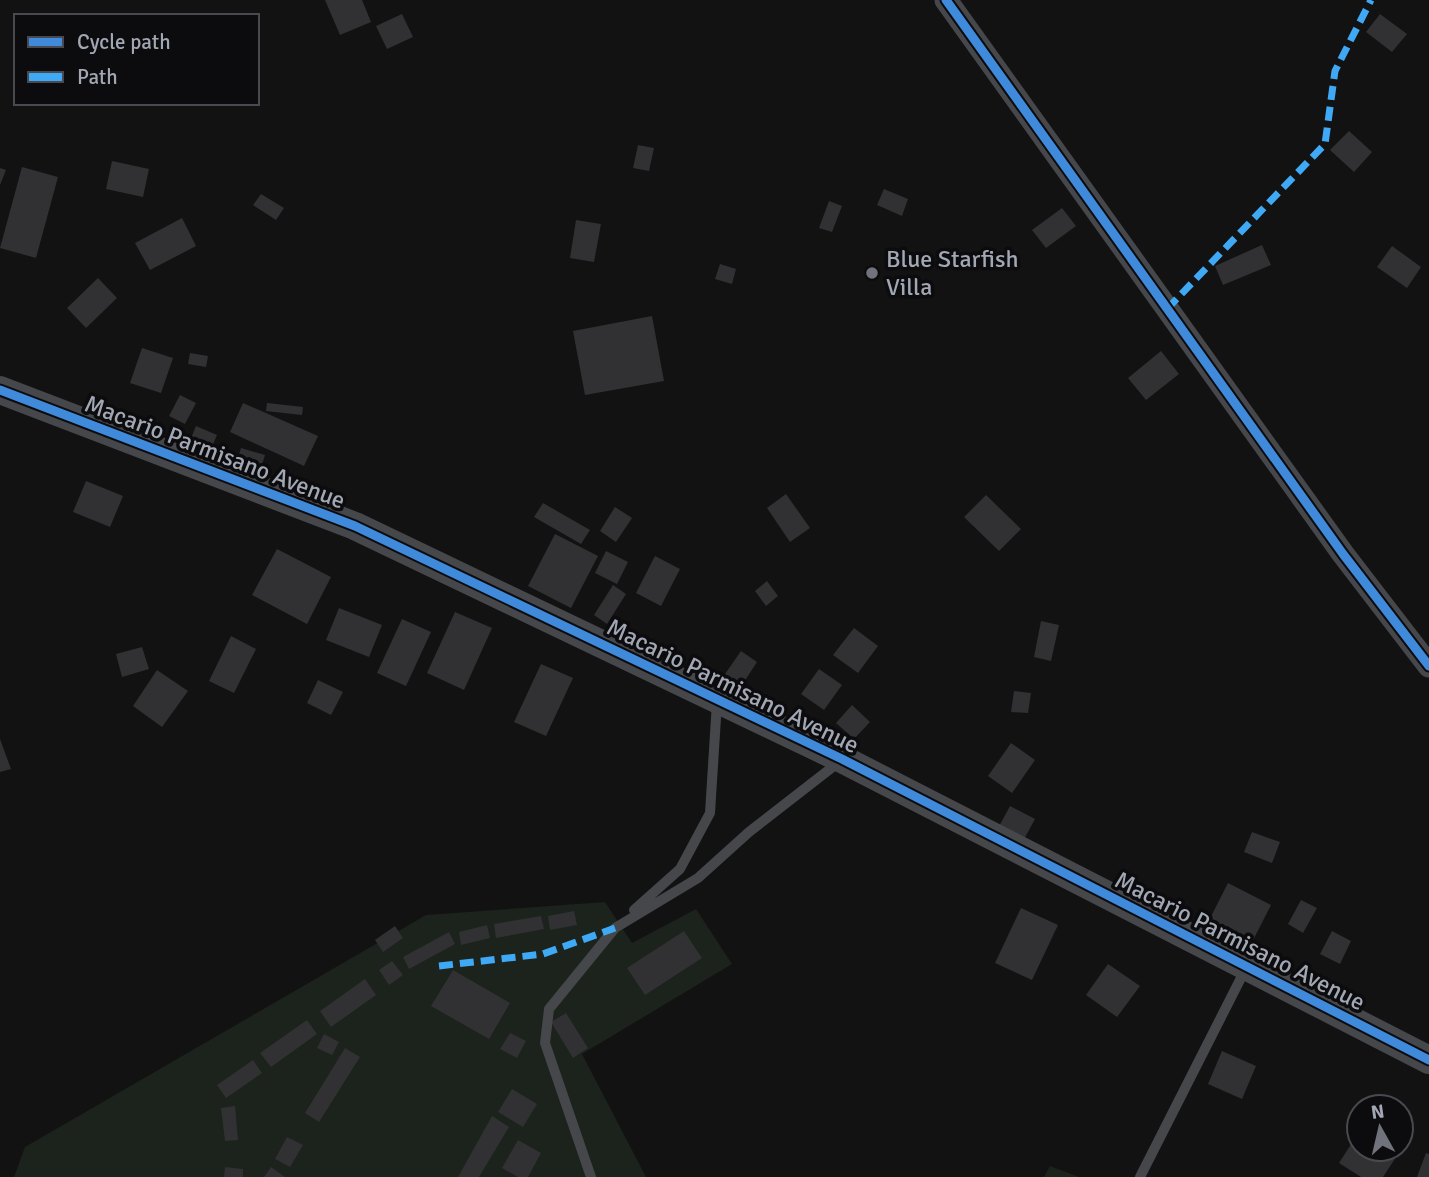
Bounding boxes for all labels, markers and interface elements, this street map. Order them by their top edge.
legend [14,14,259,105]
text: Cycle path [77,29,171,55]
text: Path [77,64,118,90]
place label: Blue Starfish Villa [886,244,1019,302]
marker: Blue Starfish Villa [864,265,880,281]
street label: Macario Parmisano Avenue [80,388,350,516]
street label: Macario Parmisano Avenue [602,612,864,760]
street label: Macario Parmisano Avenue [1110,865,1370,1017]
north arrow [1345,1093,1415,1163]
text: N [1370,1099,1386,1125]

